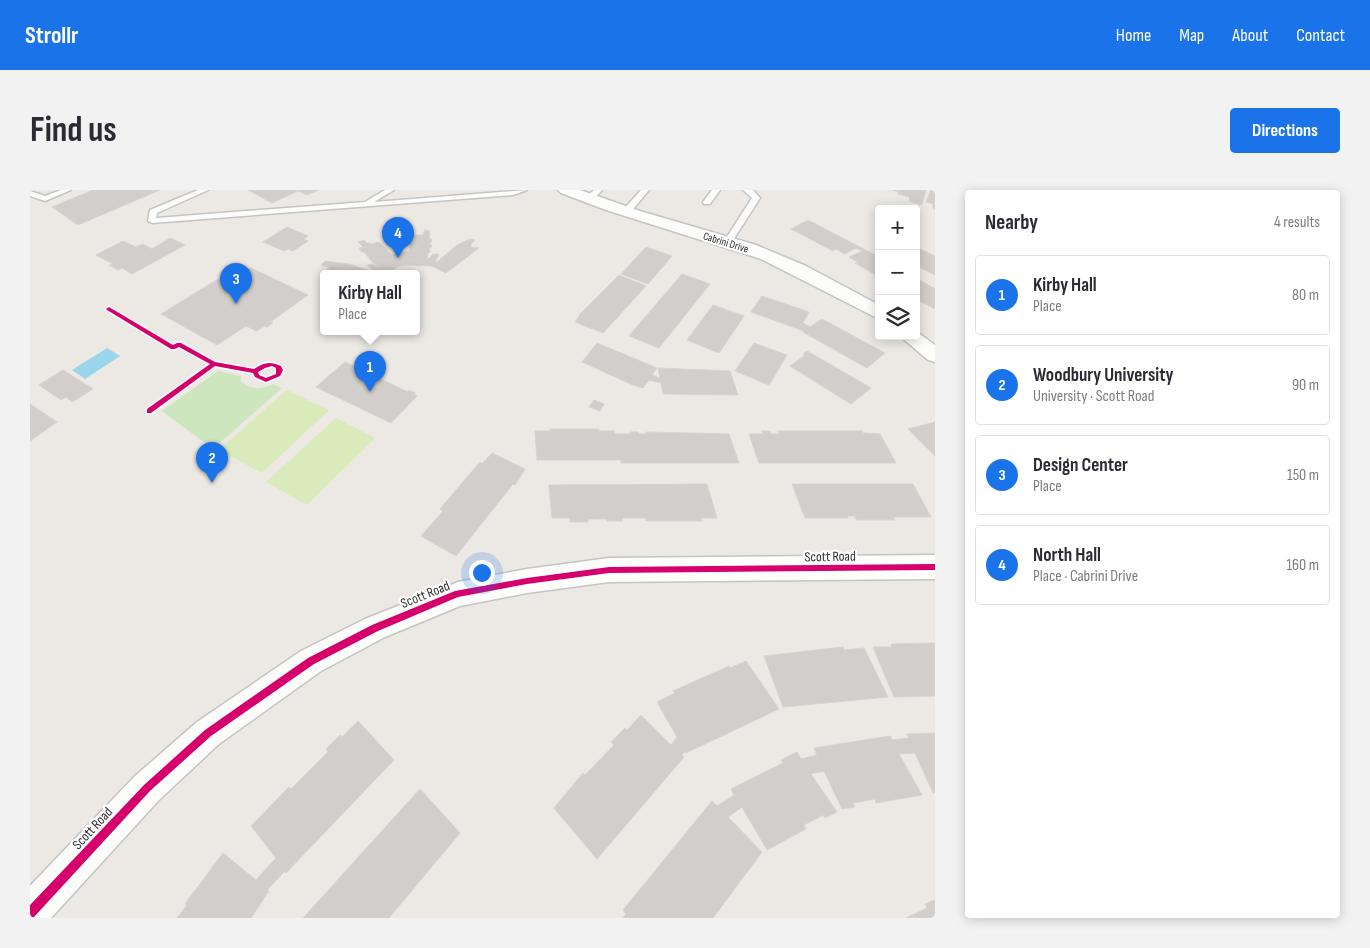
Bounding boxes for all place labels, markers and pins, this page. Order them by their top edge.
pin: 4 [382,217,414,258]
pin: 3 [220,263,252,304]
pin: 1 [354,351,386,392]
pin: 2 [196,442,228,483]

